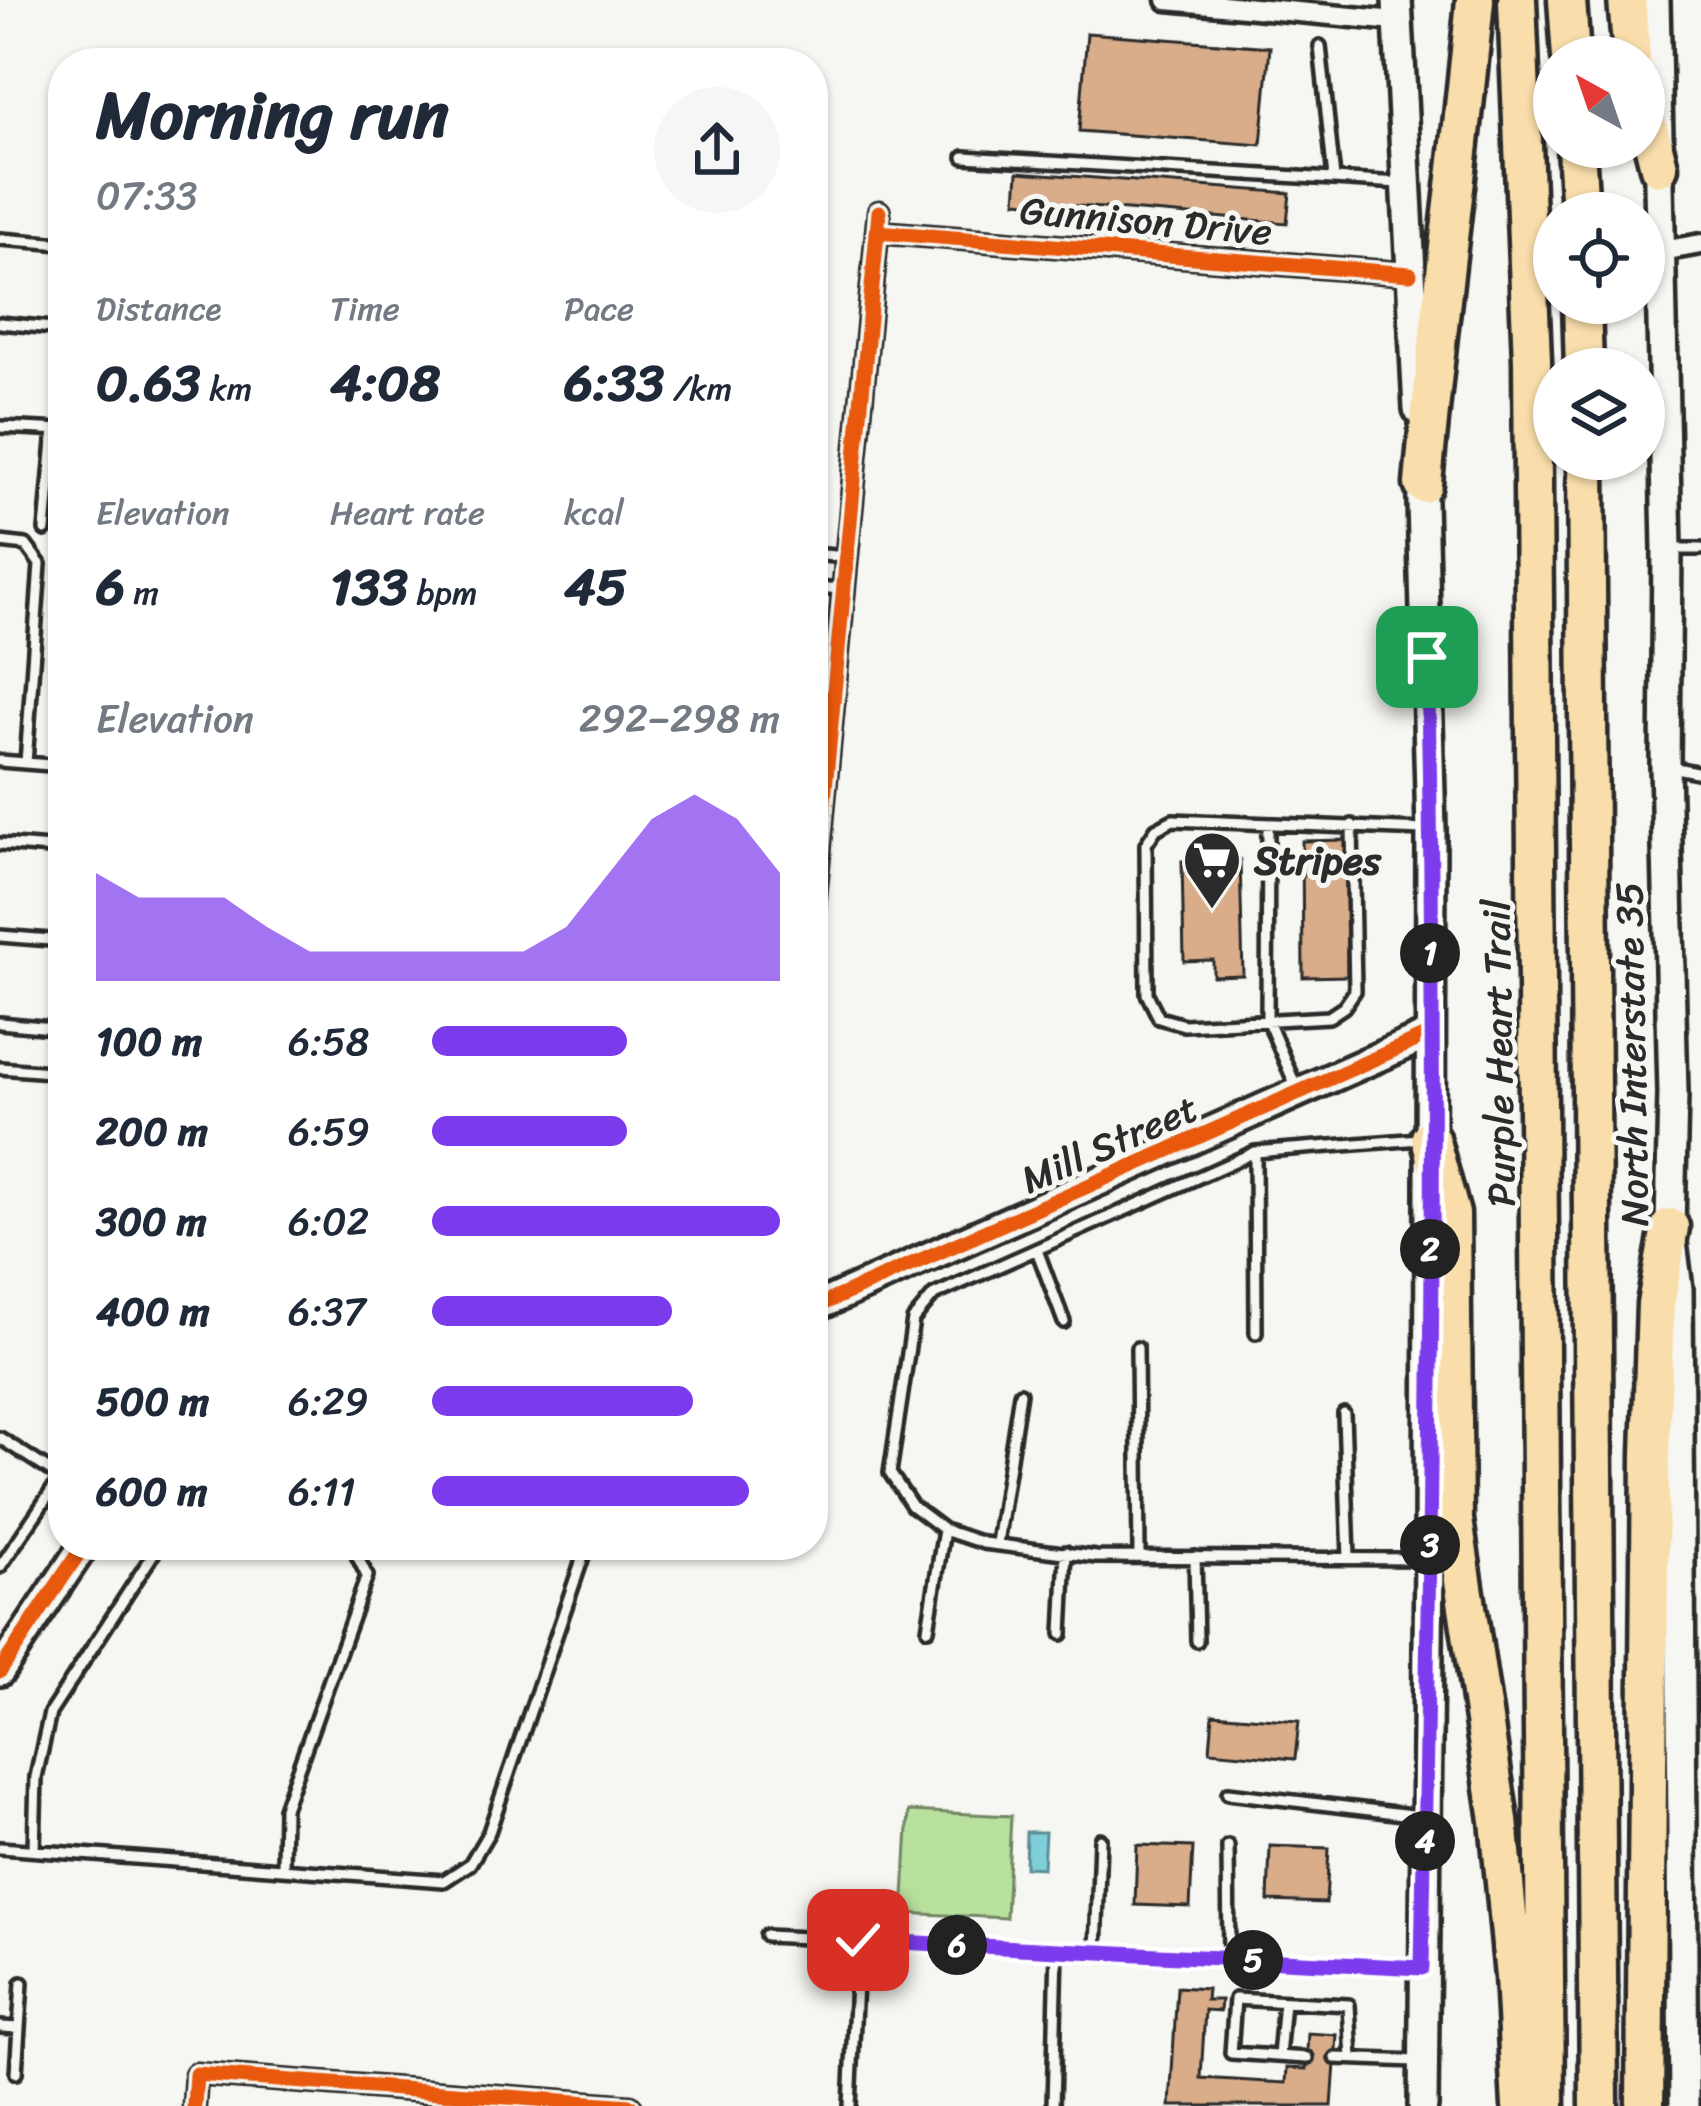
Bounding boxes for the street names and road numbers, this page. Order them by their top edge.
street label: Gunnison Drive [1017,175,1275,266]
street label: North Interstate 35 [1594,881,1669,1227]
street label: Purple Heart Trail [1461,898,1536,1207]
street label: Mill Street [1009,1074,1209,1213]

